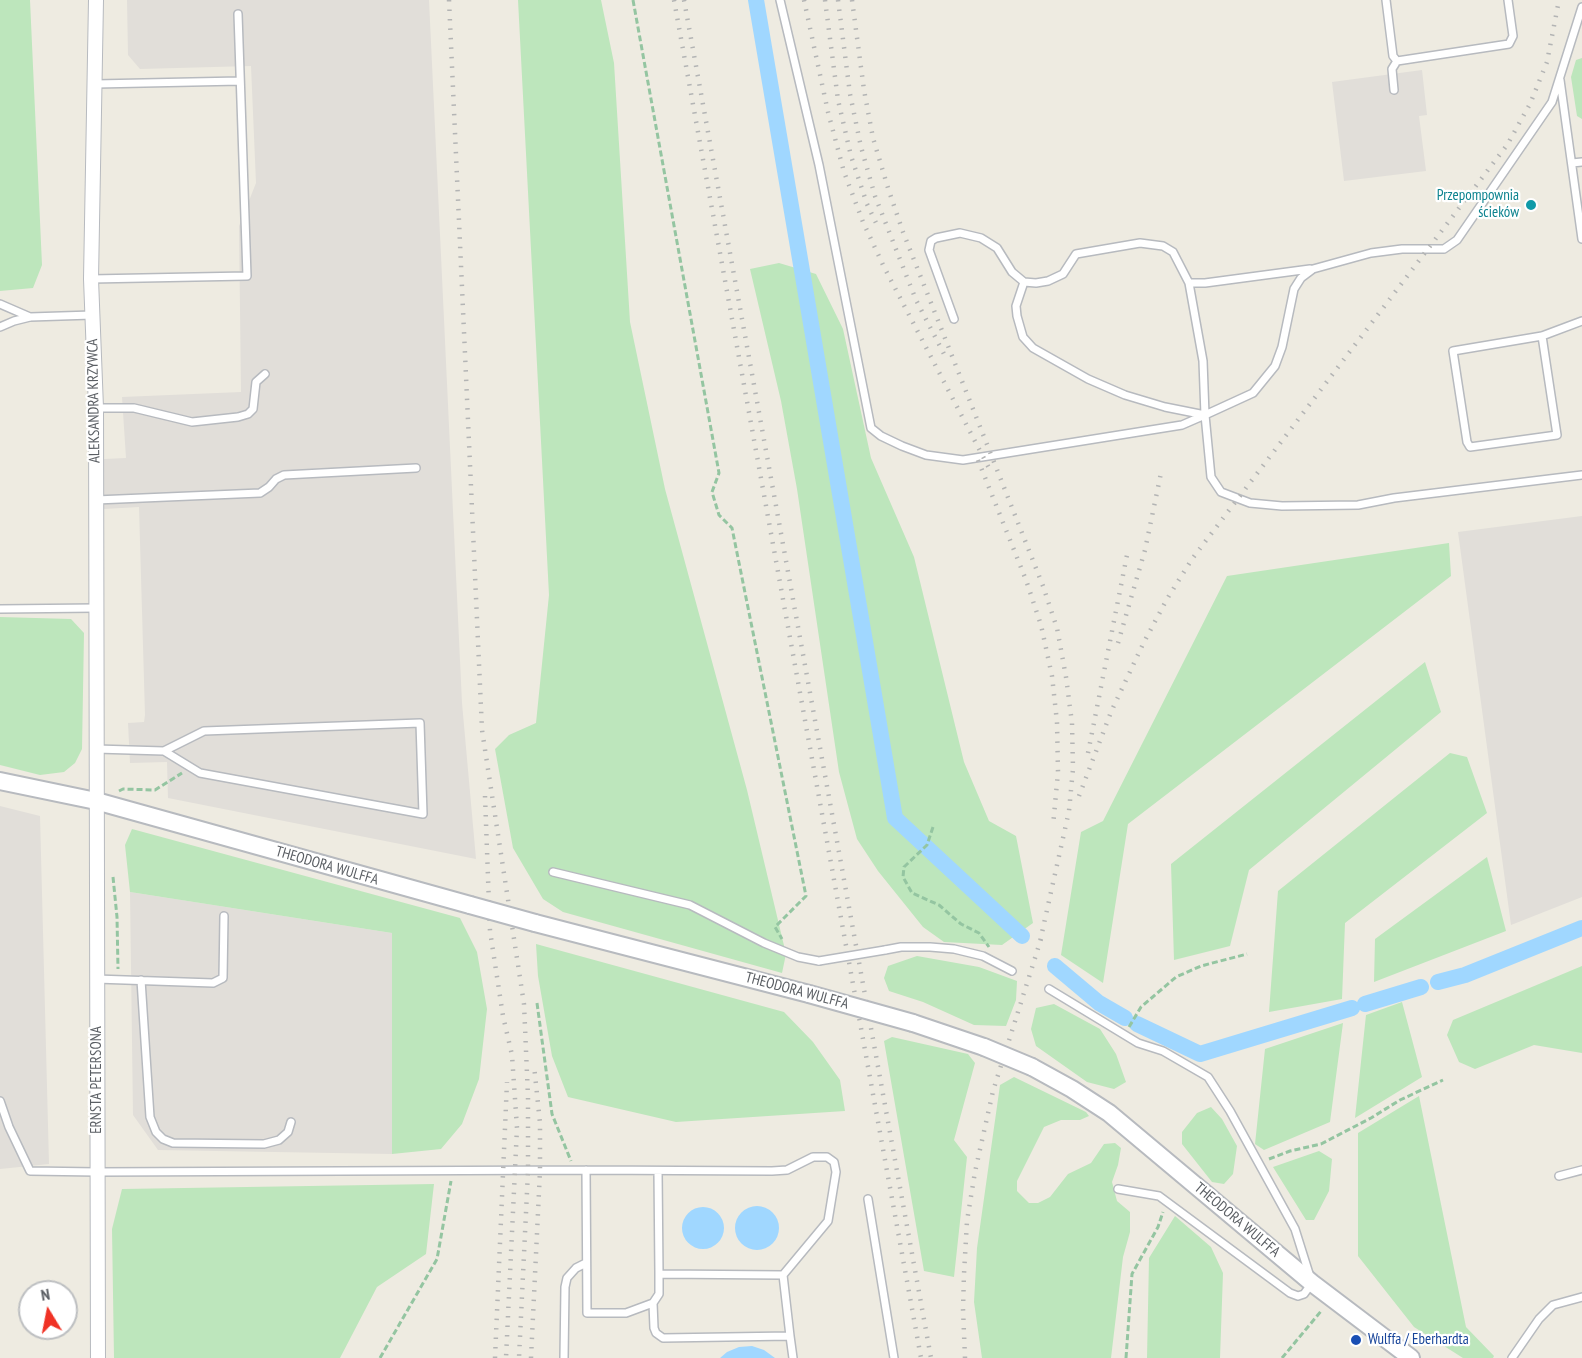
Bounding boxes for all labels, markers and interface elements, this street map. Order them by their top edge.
place label: Przepompownia ścieków [1437,187,1519,222]
marker: Przepompownia ścieków [1524,198,1538,212]
street label: ALEKSANDRA KRZYWCA [84,339,104,463]
street label: THEODORA WULFFA [273,843,381,889]
street label: THEODORA WULFFA [743,969,851,1013]
street label: ERNSTA PETERSONA [88,1026,106,1134]
street label: THEODORA WULFFA [1191,1179,1283,1261]
north arrow [18,1280,78,1340]
text: N [39,1284,51,1305]
place label: Wulffa / Eberhardta [1368,1331,1469,1349]
marker: Wulffa / Eberhardta [1349,1333,1363,1347]

